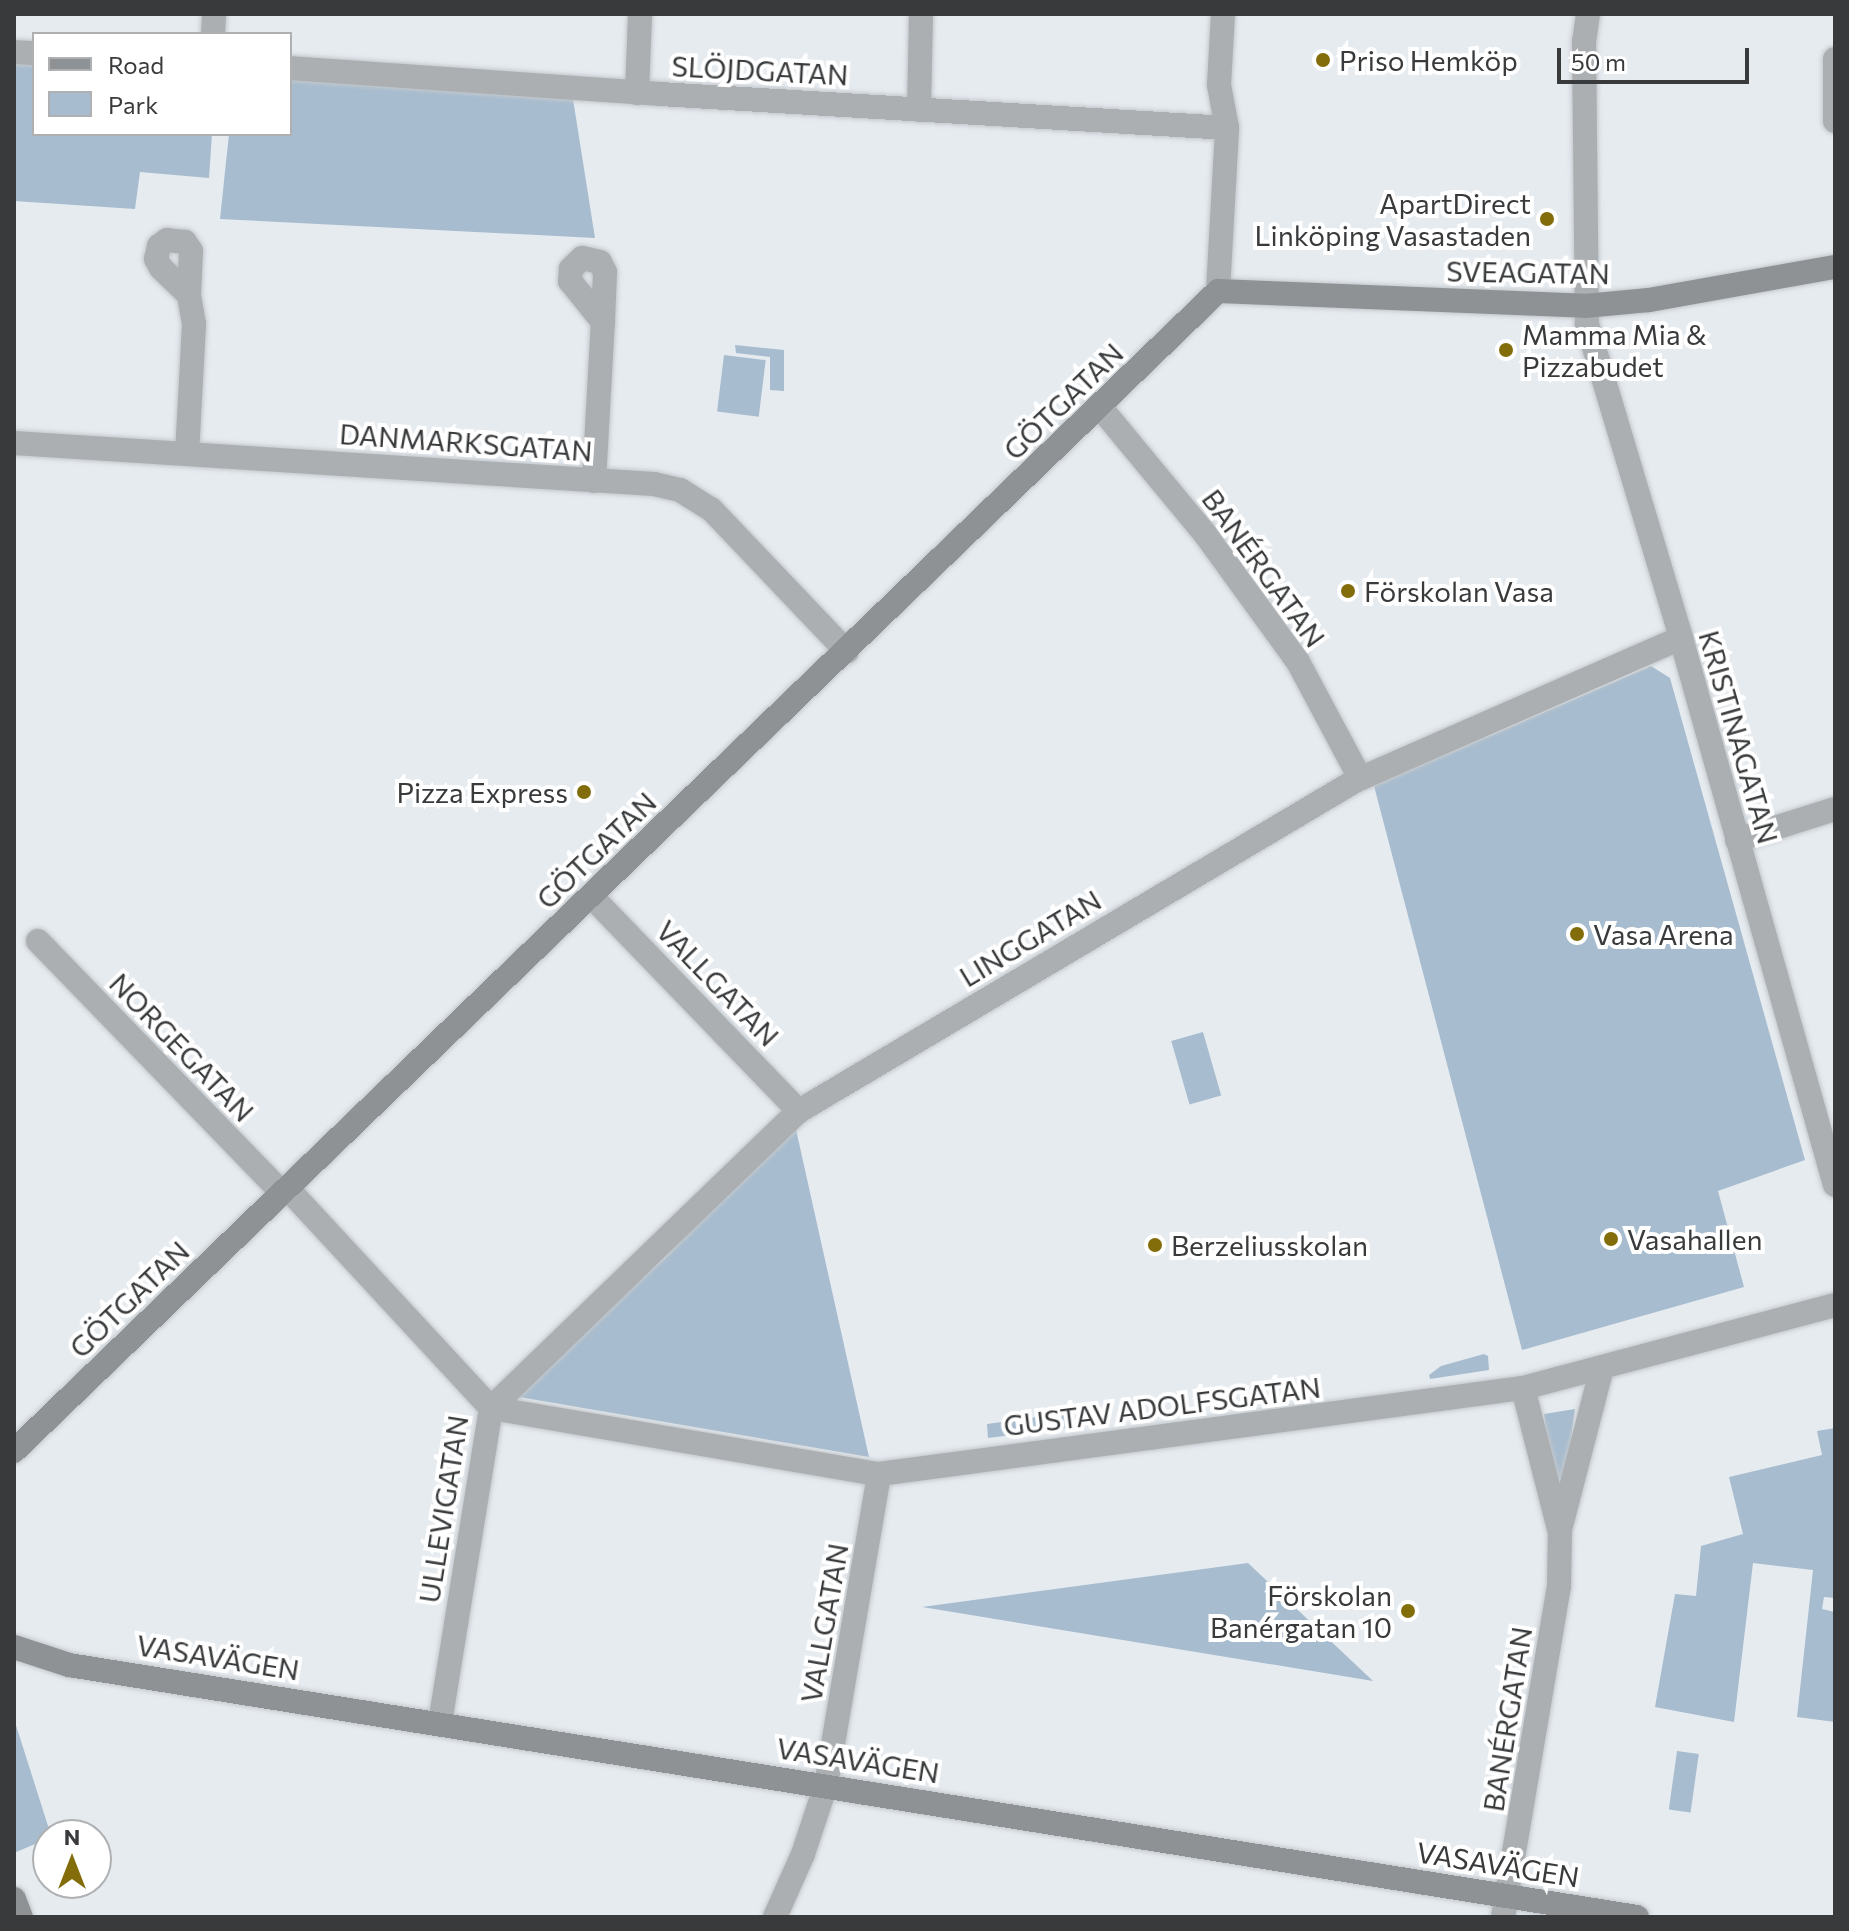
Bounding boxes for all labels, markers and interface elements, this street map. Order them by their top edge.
legend [32,32,292,136]
scale bar [1561,32,1753,82]
place label: Priso Hemköp [1339,43,1518,77]
text: 50 m [1571,47,1626,76]
street label: SLÖJDGATAN [671,49,849,91]
text: Road [108,50,164,79]
marker: Priso Hemköp [1314,51,1332,69]
text: Park [108,90,158,119]
place label: ApartDirect Linköping Vasastaden [1255,186,1531,252]
marker: ApartDirect Linköping Vasastaden [1538,210,1556,228]
street label: SVEAGATAN [1446,254,1610,290]
place label: Mamma Mia & Pizzabudet [1522,317,1707,383]
street label: GÖTGATAN [996,336,1130,466]
marker: Mamma Mia & Pizzabudet [1497,341,1515,359]
street label: DANMARKSGATAN [338,416,594,468]
street label: BANÉRGATAN [1196,483,1332,653]
place label: Förskolan Vasa [1364,574,1554,608]
marker: Förskolan Vasa [1339,582,1357,600]
street label: KRISTINAGATAN [1693,627,1785,847]
place label: Pizza Express [396,775,568,809]
marker: Pizza Express [575,783,593,801]
street label: GÖTGATAN [529,785,663,915]
street label: LINGGATAN [953,883,1107,993]
street label: VALLGATAN [650,913,786,1053]
place label: Vasa Arena [1593,917,1734,951]
marker: Vasa Arena [1568,925,1586,943]
street label: NORGEGATAN [103,966,261,1128]
place label: Vasahallen [1627,1222,1762,1256]
place label: Berzeliusskolan [1171,1228,1368,1262]
marker: Vasahallen [1602,1230,1620,1248]
street label: GÖTGATAN [62,1234,196,1364]
marker: Berzeliusskolan [1146,1236,1164,1254]
street label: GUSTAV ADOLFSGATAN [1002,1370,1322,1442]
street label: ULLEVIGATAN [412,1413,474,1605]
street label: VALLGATAN [793,1541,855,1705]
place label: Förskolan Banérgatan 10 [1210,1578,1392,1644]
marker: Förskolan Banérgatan 10 [1399,1602,1417,1620]
street label: BANÉRGATAN [1476,1624,1538,1814]
street label: VASAVÄGEN [134,1628,302,1686]
street label: VASAVÄGEN [774,1731,942,1789]
north arrow [32,1819,112,1899]
text: N [64,1823,80,1850]
street label: VASAVÄGEN [1414,1835,1582,1893]

